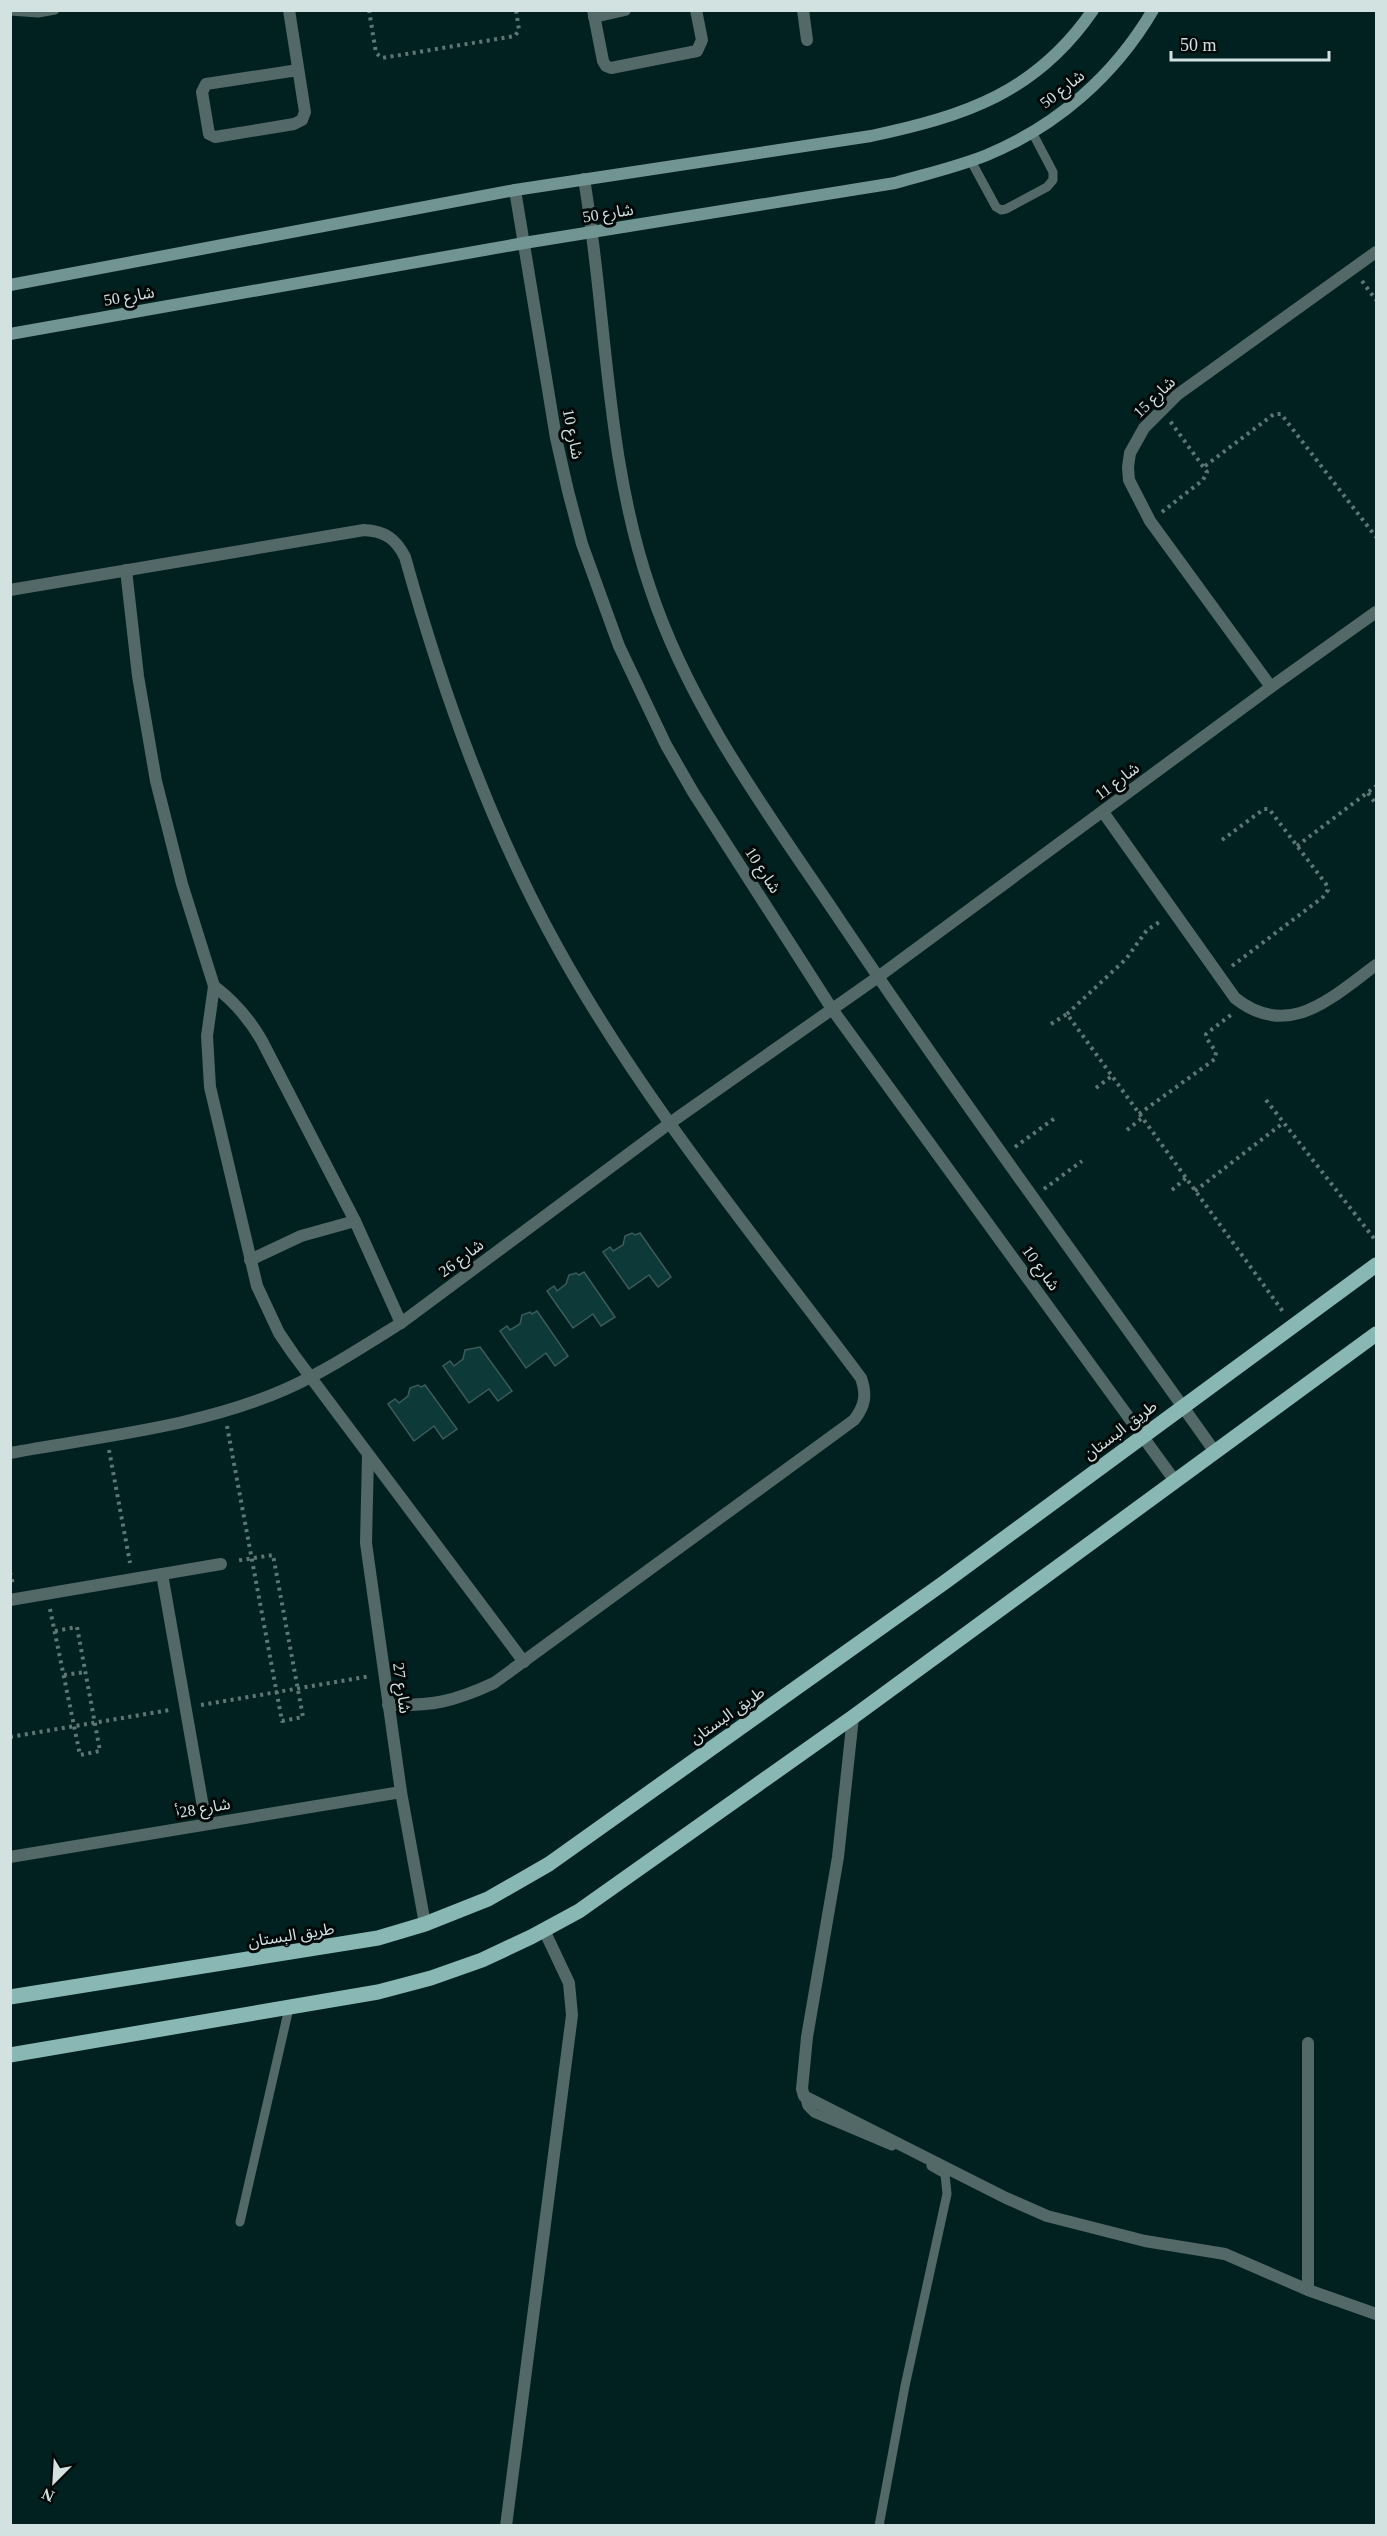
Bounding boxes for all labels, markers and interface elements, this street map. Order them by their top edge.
scale bar [1171,24,1328,62]
text: 50 m [1180,35,1217,55]
street label: شارع 50 [1037,67,1090,115]
street label: شارع 50 [581,201,635,229]
street label: شارع 50 [102,283,156,313]
street label: شارع 15 [1130,373,1181,424]
street label: شارع 10 [556,407,586,462]
street label: شارع 11 [1092,759,1145,806]
street label: شارع 10 [739,844,784,898]
street label: شارع 26 [435,1236,489,1283]
street label: شارع 10 [1016,1242,1063,1296]
street label: طريق البستان [1080,1397,1161,1465]
street label: شارع 27 [386,1661,414,1715]
street label: طريق البستان [686,1683,769,1749]
street label: شارع 28أ [174,1794,232,1825]
street label: طريق البستان [247,1920,336,1952]
north arrow [24,2452,84,2512]
text: N [39,2485,57,2505]

